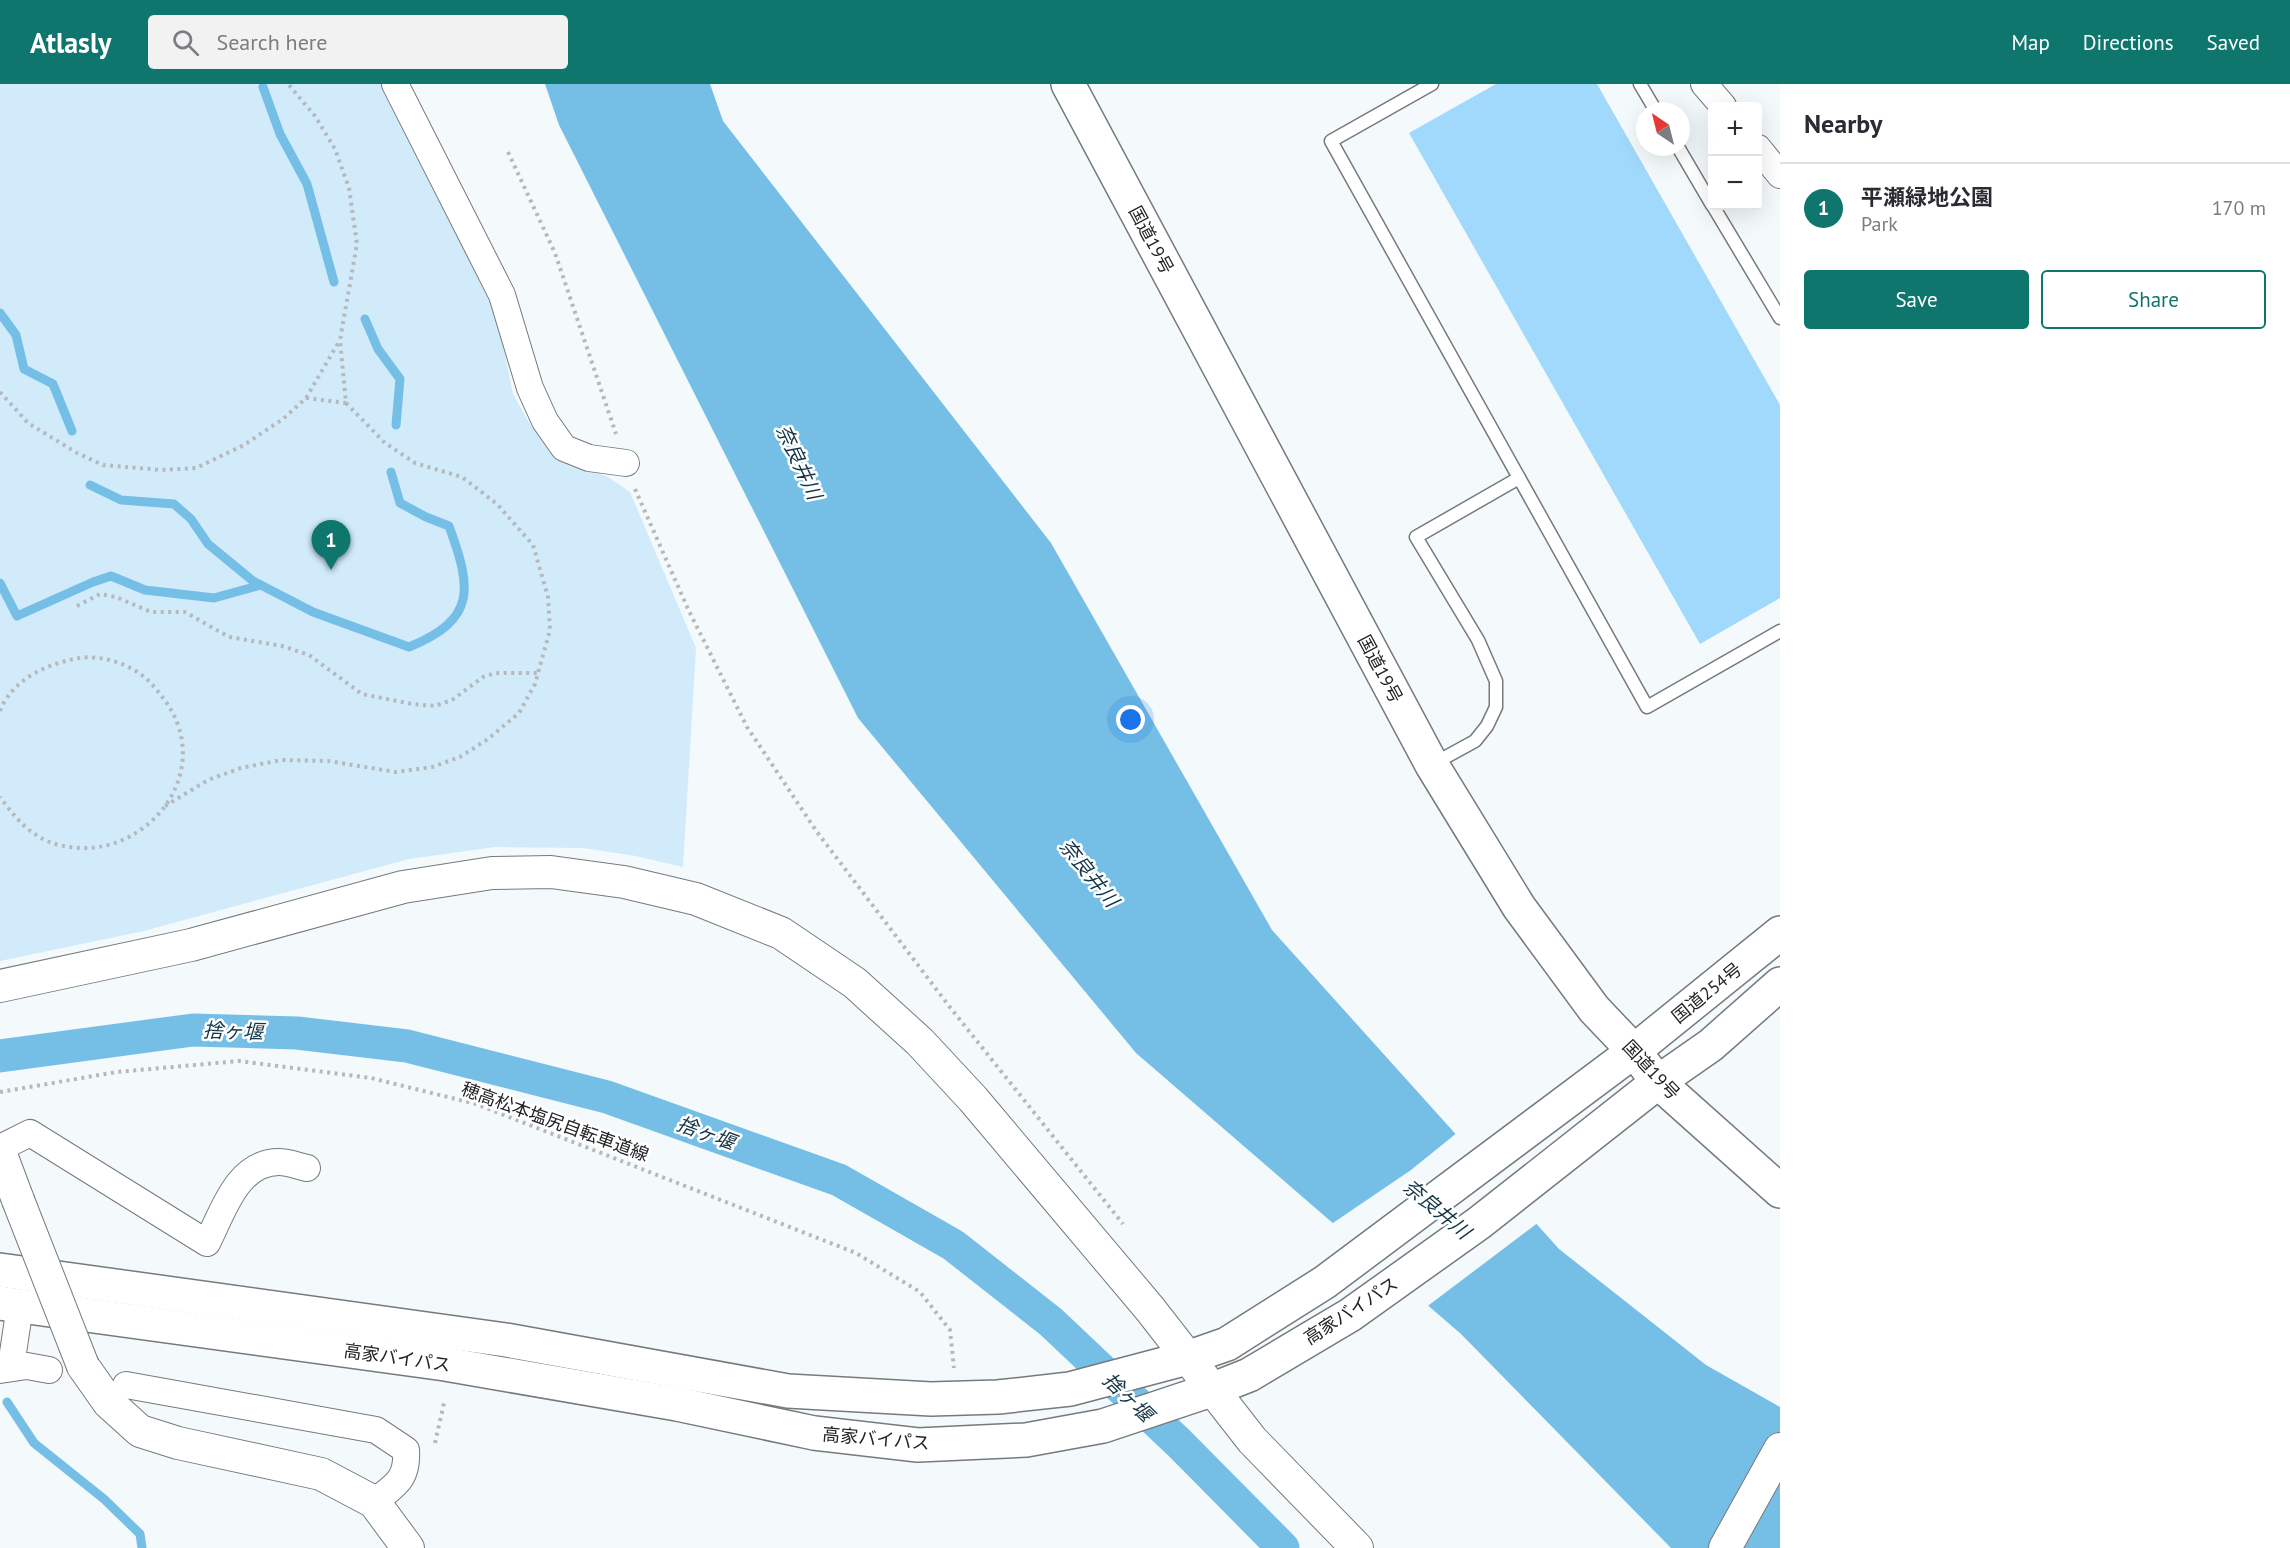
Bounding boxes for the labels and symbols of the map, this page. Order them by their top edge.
north arrow [1636,102,1690,156]
street label: 国道19号 [1124,202,1179,278]
water label: 奈良井川 [770,420,829,506]
pin: 1 [312,520,350,570]
street label: 国道19号 [1353,631,1408,707]
your location [1116,705,1145,734]
water label: 奈良井川 [1054,834,1126,914]
street label: 国道254号 [1667,957,1746,1028]
water label: 捨ヶ堰 [203,1017,267,1045]
street label: 国道19号 [1618,1035,1685,1104]
street label: 穂高松本塩尻自転車道線 [458,1077,652,1166]
water label: 捨ヶ堰 [673,1111,742,1157]
water label: 奈良井川 [1398,1173,1478,1246]
street label: 高家バイパス [1299,1272,1402,1350]
street label: 高家バイパス [342,1339,452,1376]
water label: 捨ヶ堰 [1097,1367,1161,1430]
street label: 高家バイパス [821,1422,931,1455]

